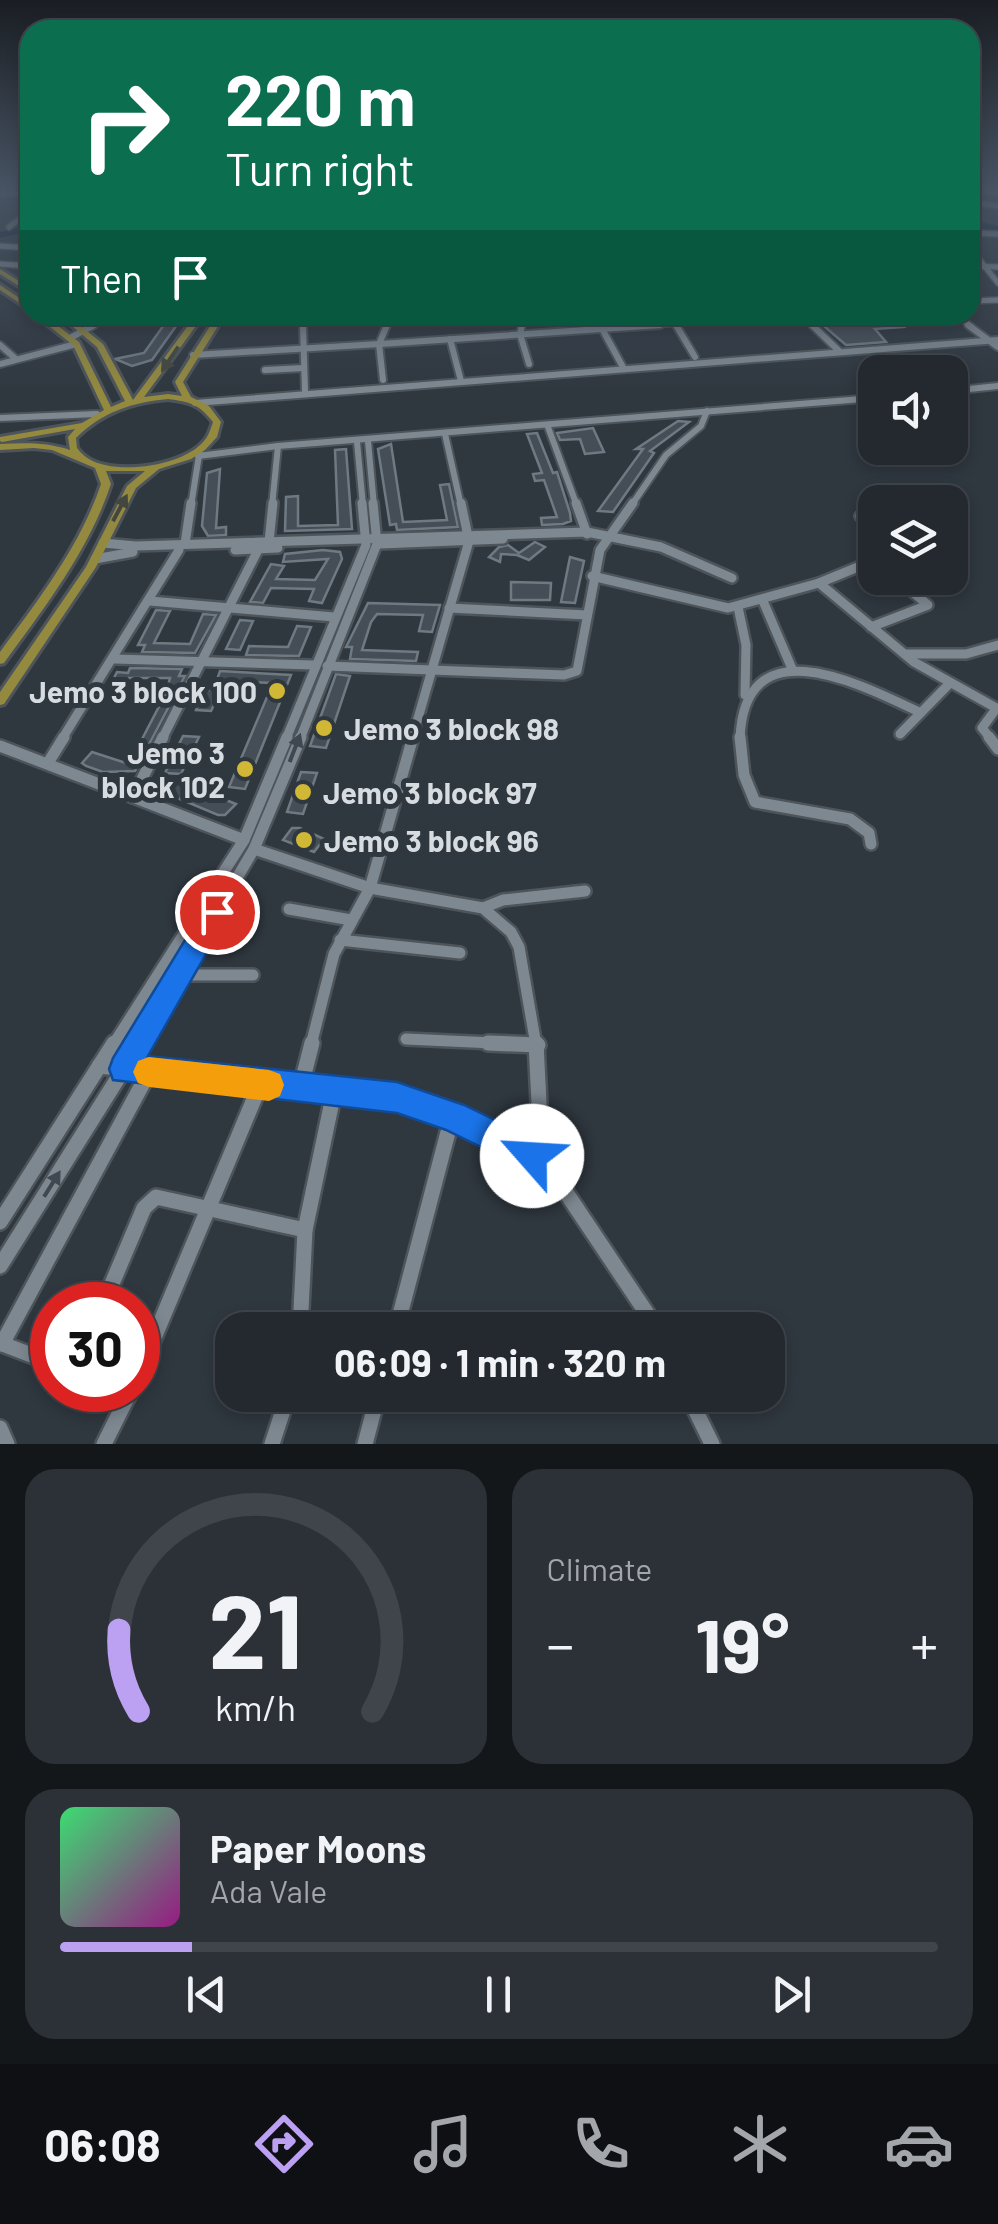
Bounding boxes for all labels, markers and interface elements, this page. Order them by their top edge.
text: 220 m [225,56,416,140]
icon: right [60,60,190,190]
text: Turn right [225,141,415,195]
icon: arrive [163,250,218,305]
text: Then [60,255,143,301]
one-way arrow [161,345,180,372]
map controls [858,355,968,595]
button: sound [858,355,968,465]
button: layers [858,485,968,595]
one-way arrow [111,494,128,523]
place label: Jemo 3 block 100 [29,673,257,709]
marker: Jemo 3 block 100 [266,680,288,702]
place label: Jemo 3 block 98 [344,710,559,746]
marker: Jemo 3 block 98 [313,717,335,739]
one-way arrow [288,733,303,763]
place label: Jemo 3 block 102 [101,734,225,804]
marker: Jemo 3 block 102 [234,758,256,780]
place label: Jemo 3 block 97 [323,774,537,810]
marker: Jemo 3 block 97 [292,781,314,803]
place label: Jemo 3 block 96 [324,822,539,858]
marker: Jemo 3 block 96 [293,829,315,851]
pin [175,870,260,955]
icon: arrive [190,885,245,940]
position arrow [480,1104,584,1208]
one-way arrow [43,1170,60,1198]
speed limit sign: 30 [30,1282,160,1412]
text: 06:09 · 1 min · 320 m [334,1339,666,1385]
text: Climate [547,1549,652,1587]
text: 21 [209,1565,303,1690]
text: 19° [695,1598,790,1688]
text: − [547,1610,574,1676]
text: + [910,1610,938,1676]
text: km/h [215,1685,296,1728]
text: Paper Moons [210,1825,426,1871]
text: Ada Vale [210,1871,327,1909]
icon: previous [179,1967,234,2022]
icon: pause [471,1967,526,2022]
icon: next [764,1967,819,2022]
icon: directions [249,2109,319,2179]
icon: music [408,2109,478,2179]
icon: phone [566,2109,636,2179]
icon: climate [725,2109,795,2179]
icon: car [884,2109,954,2179]
text: 06:08 [44,2117,161,2171]

